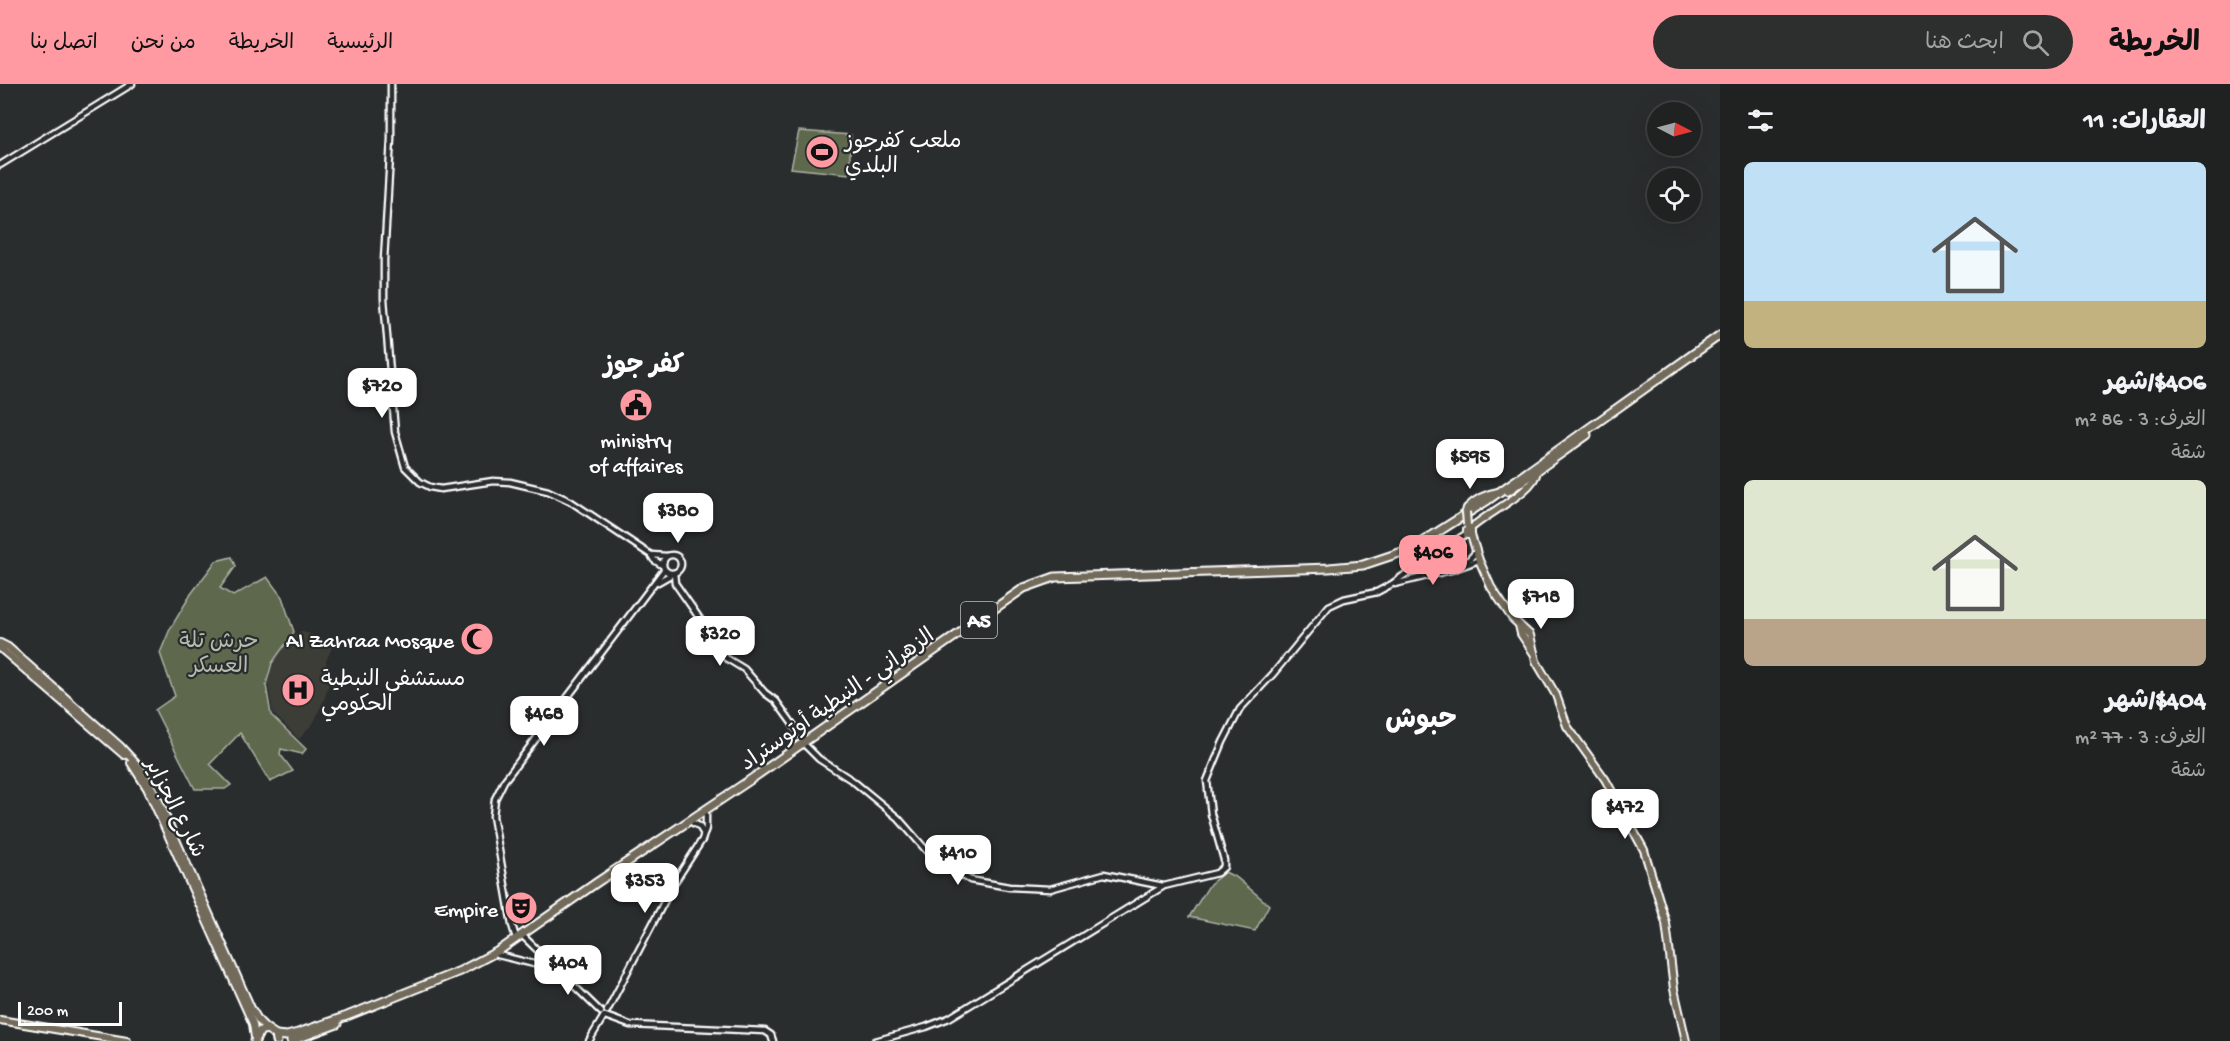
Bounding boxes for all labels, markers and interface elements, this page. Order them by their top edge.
search box [1653,15,2073,69]
icon: search [2019,26,2052,59]
text: الخريطة [2109,28,2200,61]
text: ابحث هنا [1925,31,2004,57]
text: اتصل بنا [30,32,98,57]
text: من نحن [131,32,196,57]
text: الخريطة [229,32,294,57]
text: الرئيسية [327,32,393,57]
north arrow [1647,102,1701,156]
map controls [1647,102,1701,222]
icon: filters [1744,104,1777,137]
text: العقارات: 11 [2084,108,2206,139]
place label: ملعب كفرجوز البلدي [843,130,962,181]
sports icon: ملعب كفرجوز البلدي [804,134,840,170]
button: locate [1647,168,1701,222]
icon: home [1921,201,2029,309]
district label: كفر جوز [602,352,685,383]
pin: $720 [346,368,418,419]
text: $406/شهر [2105,369,2206,400]
text: $720 [362,376,402,399]
public building icon: ministry of affaires [618,387,654,423]
text: الغرف: 3 · 86 m² [2075,410,2206,433]
place label: ministry of affaires [589,430,684,481]
pin: $595 [1434,439,1506,490]
text: شقة [2171,443,2206,466]
text: $595 [1450,447,1490,470]
pin: $380 [642,493,714,544]
text: $380 [657,501,699,524]
icon: home [1921,519,2029,627]
pin: $406 [1397,535,1469,586]
text: $406 [1413,543,1453,566]
pin: $718 [1505,579,1577,630]
text: $718 [1522,587,1560,610]
road number: A5 [961,602,997,638]
pin: $320 [684,616,756,667]
mosque icon: Al Zahraa Mosque [459,621,495,657]
street label: الزهراني - النبطية أوتوستراد [734,621,942,781]
text: $320 [700,624,740,647]
park label: حرش تلة العسكر [179,630,259,681]
place label: Al Zahraa Mosque [286,630,455,656]
place label: مستشفى النبطية الحكومي [321,668,465,722]
hospital icon: مستشفى النبطية الحكومي [280,672,316,708]
text: $404/شهر [2105,687,2206,718]
pin: $468 [508,696,580,747]
text: $468 [524,704,564,727]
district label: حبوش [1385,705,1457,738]
text: الغرف: 3 · 77 m² [2075,728,2206,751]
street label: شارع الجزاير [136,753,210,863]
text: شقة [2171,761,2206,784]
pin: $472 [1589,789,1661,840]
text: $472 [1606,797,1644,820]
pin: $410 [922,835,994,886]
text: $410 [939,843,977,866]
pin: $353 [609,863,681,914]
text: $353 [625,871,665,894]
theatre icon: Empire [503,890,539,926]
place label: Empire [434,899,499,925]
pin: $404 [532,945,604,996]
text: $404 [548,953,588,976]
scale bar [18,999,122,1026]
text: 200 m [27,1003,68,1022]

